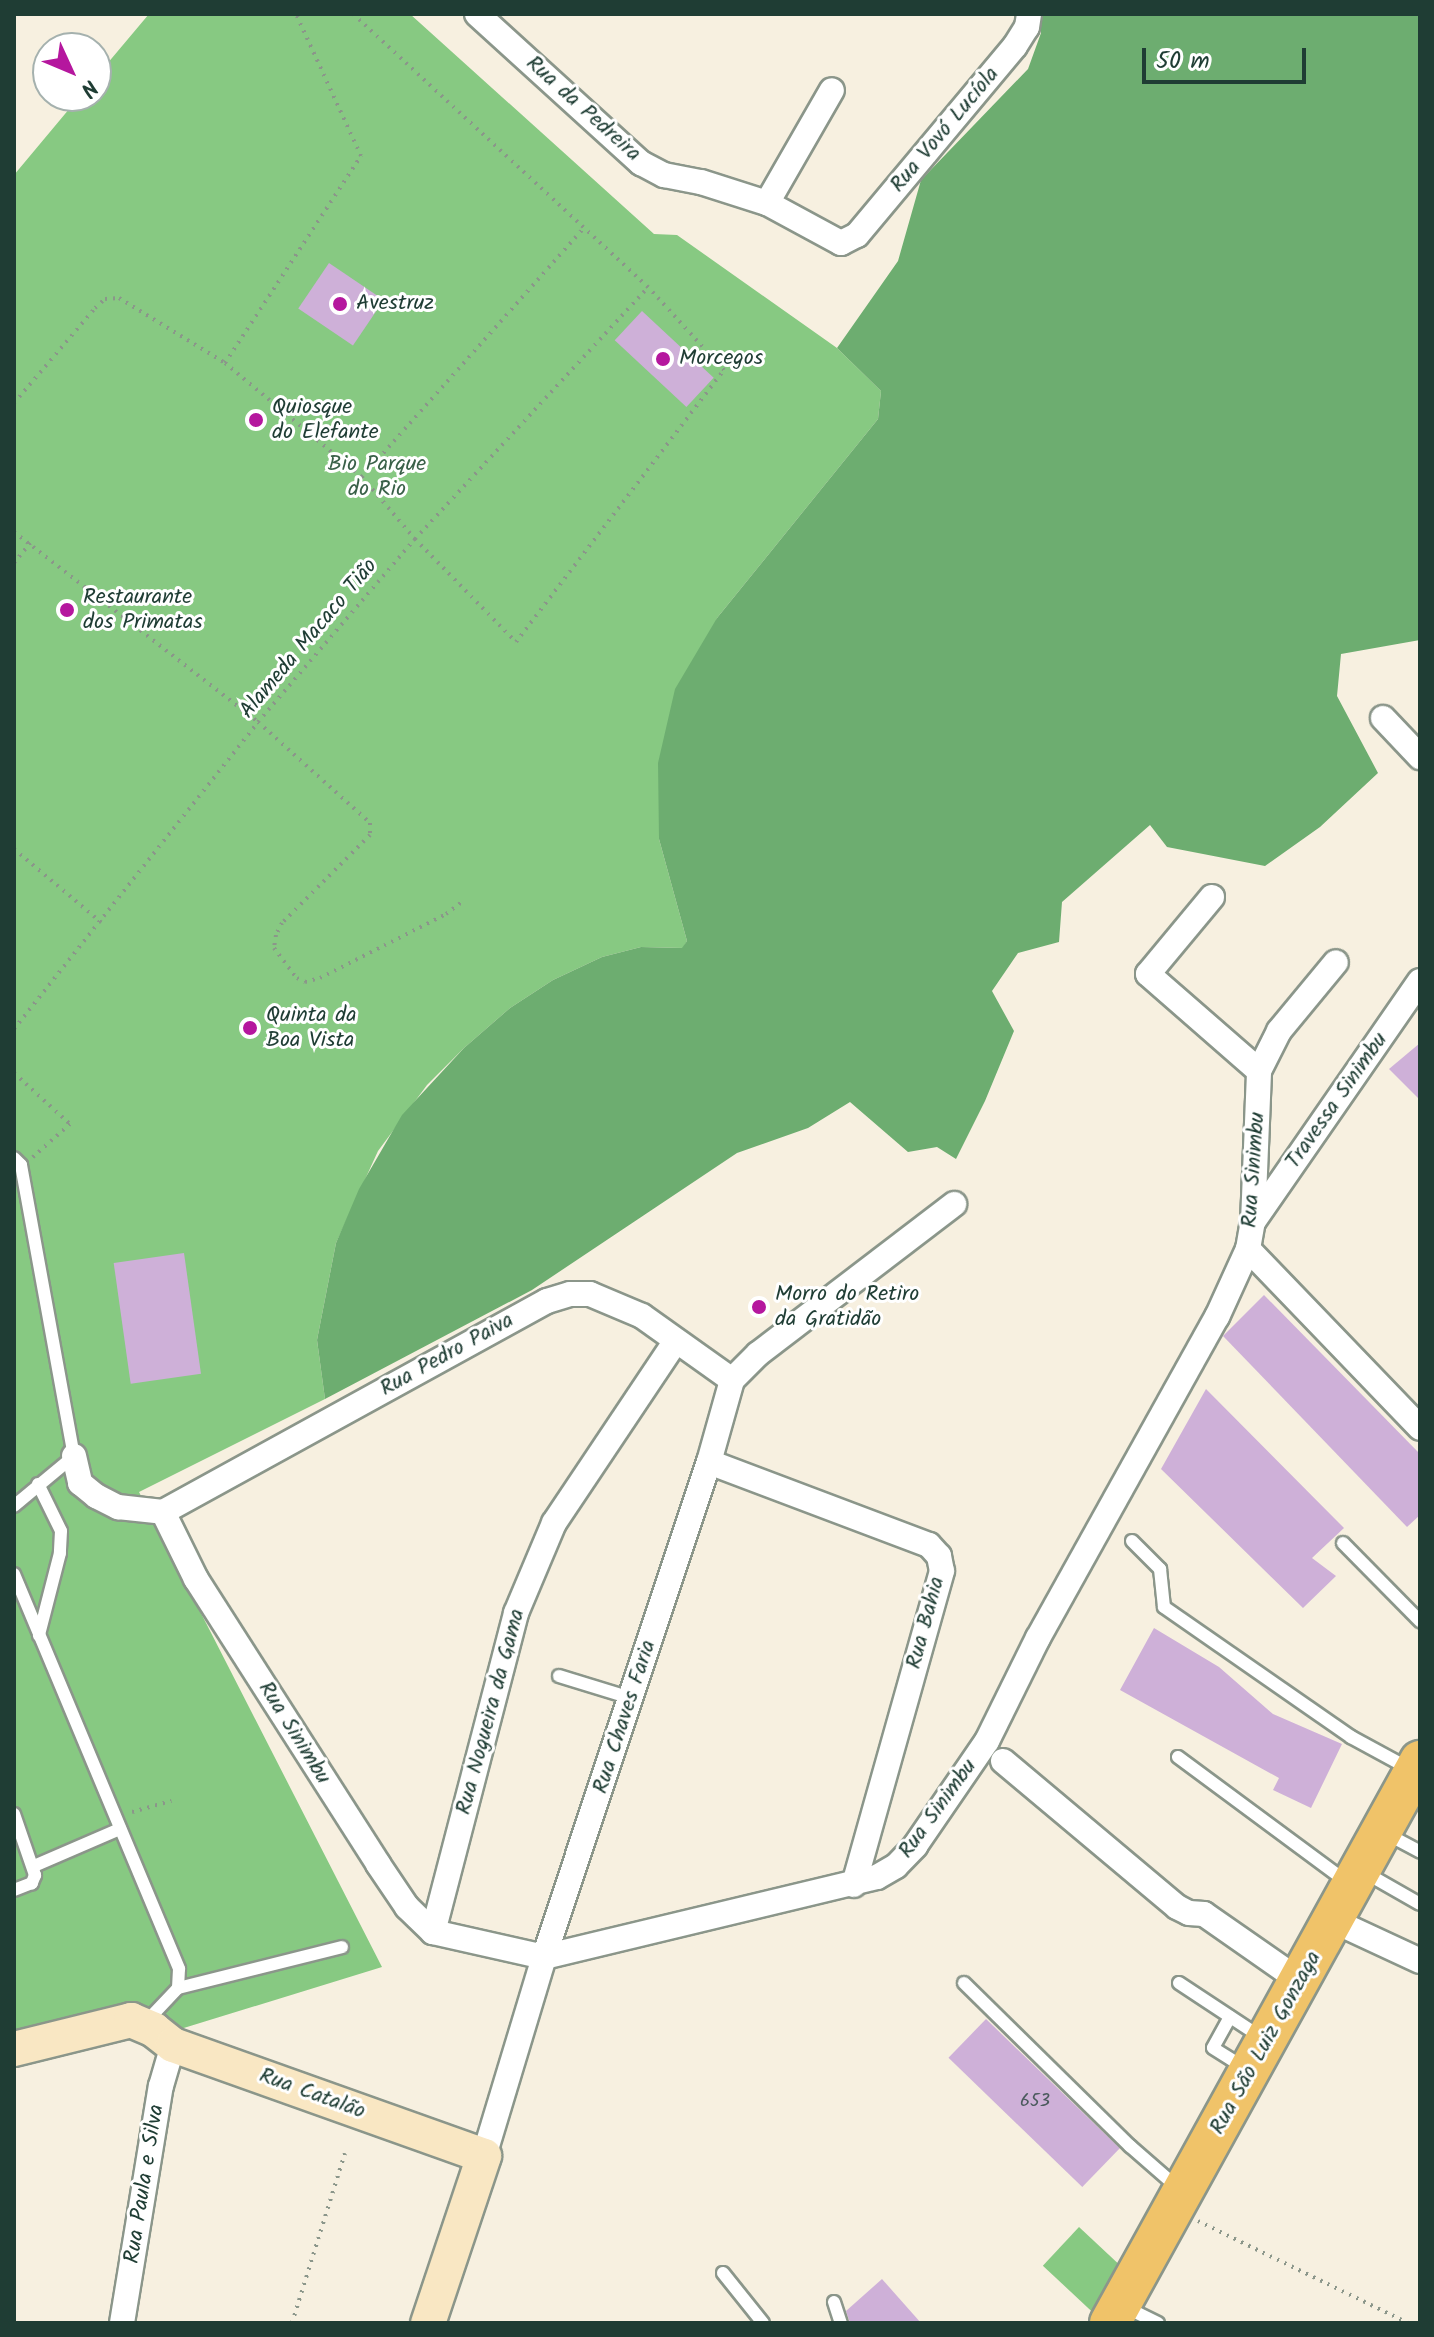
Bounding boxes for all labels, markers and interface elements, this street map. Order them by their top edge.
north arrow [32,32,112,112]
scale bar [1146,32,1310,82]
text: 50 m [1156,42,1210,81]
street label: Rua da Pedreira [520,51,646,167]
street label: Rua Vovó Lucíola [885,62,1005,198]
text: N [71,70,106,105]
place label: Avestruz [356,291,434,317]
marker: Avestruz [331,295,349,313]
place label: Morcegos [679,346,763,372]
marker: Morcegos [654,350,672,368]
place label: Quiosque do Elefante [272,394,379,446]
marker: Quiosque do Elefante [247,411,265,429]
park label: Bio Parque do Rio [328,451,426,502]
street label: Alameda Macaco Tião [235,554,383,724]
place label: Restaurante dos Primatas [83,584,203,636]
marker: Restaurante dos Primatas [58,601,76,619]
place label: Quinta da Boa Vista [266,1002,357,1054]
marker: Quinta da Boa Vista [241,1019,259,1037]
street label: Travessa Sinimbu [1280,1028,1394,1174]
street label: Rua Sinimbu [1237,1111,1271,1229]
place label: Morro do Retiro da Gratidão [775,1281,919,1332]
marker: Morro do Retiro da Gratidão [750,1298,768,1316]
street label: Rua Pedro Paiva [376,1307,518,1403]
street label: Rua Bahia [901,1574,951,1672]
street label: Rua Nogueira da Gama [451,1606,531,1818]
street label: Rua Chaves Faria [588,1637,662,1797]
street label: Rua Sinimbu [252,1677,336,1789]
street label: Rua Sinimbu [893,1754,983,1864]
street label: Rua São Luiz Gonzaga [1205,1947,1327,2139]
street label: Rua Catalão [256,2063,368,2125]
house number: 653 [1020,2091,1050,2113]
street label: Rua Paula e Silva [119,2103,171,2265]

